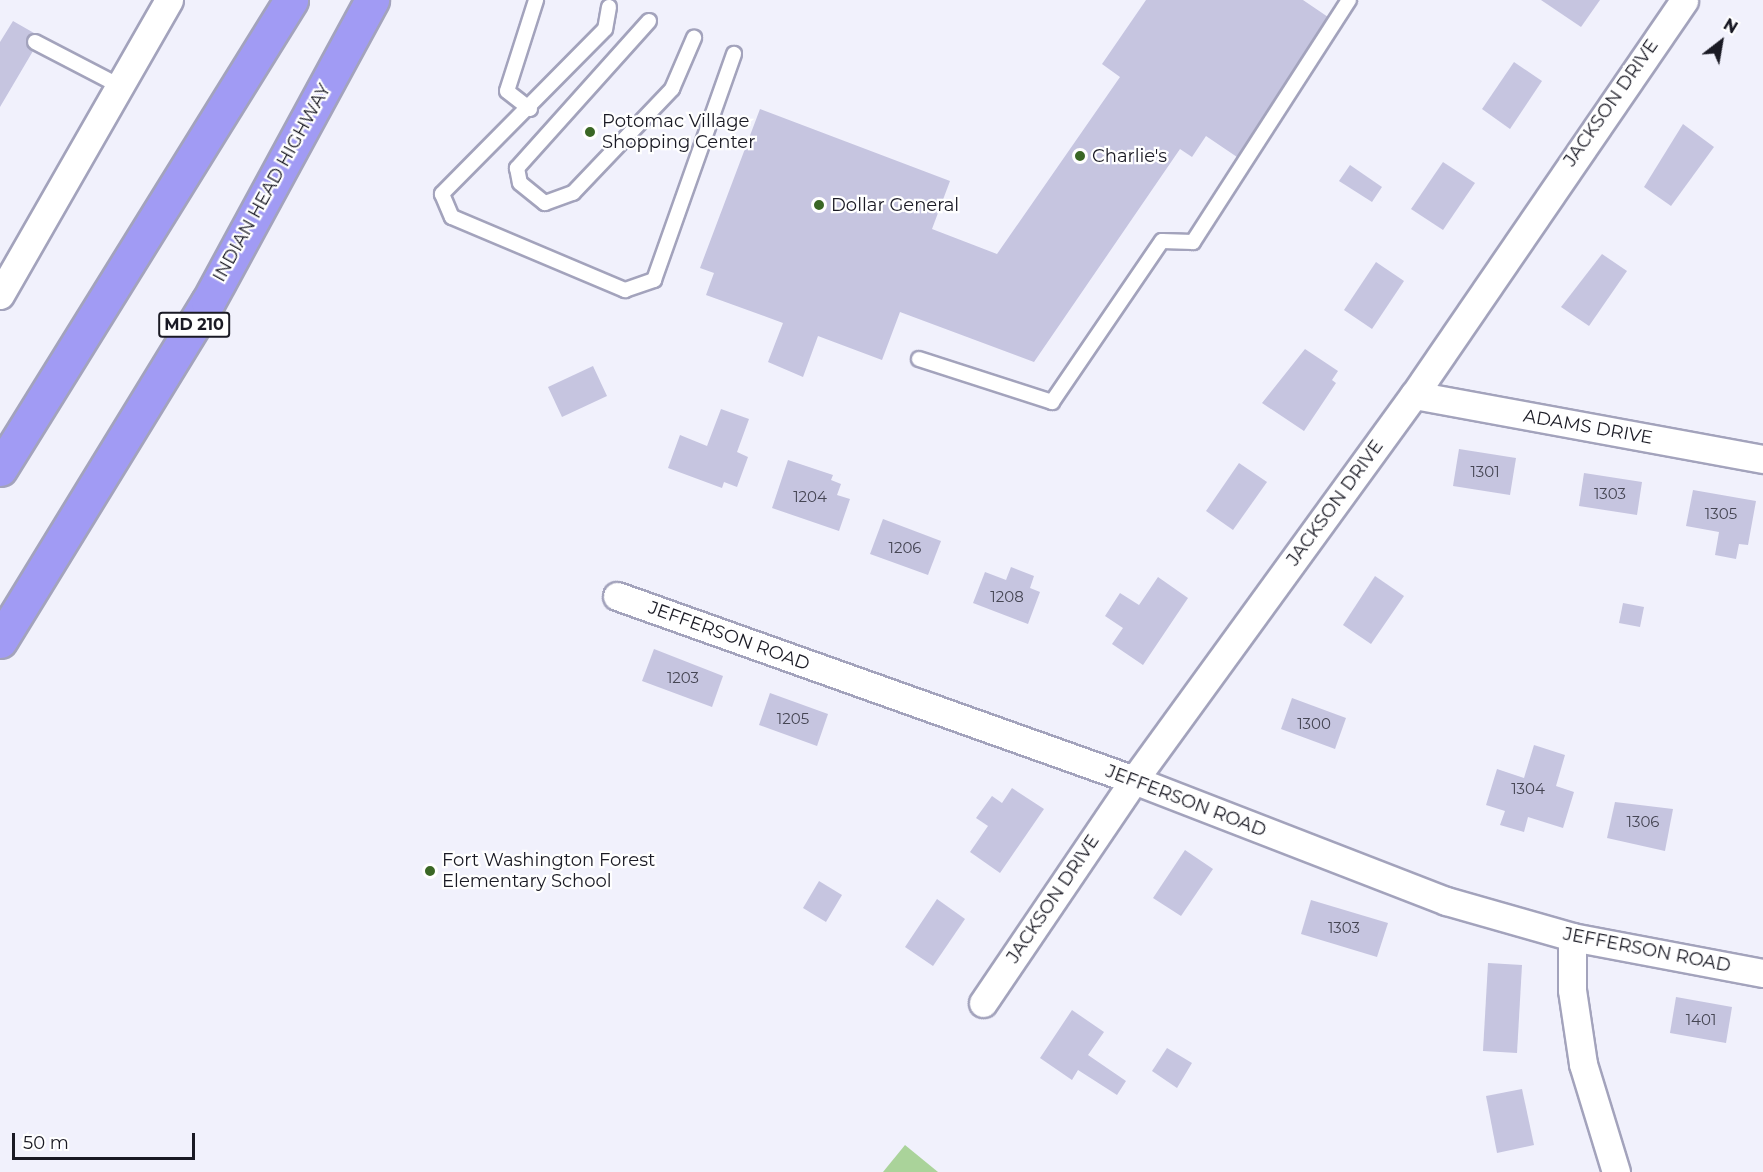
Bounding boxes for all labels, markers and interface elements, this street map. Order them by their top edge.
north arrow [1691,12,1751,72]
text: N [1720,15,1741,38]
street label: JACKSON DRIVE [1559,36,1663,170]
street label: INDIAN HEAD HIGHWAY [209,80,335,286]
place label: Potomac Village Shopping Center [602,111,755,154]
marker: Potomac Village Shopping Center [583,125,597,139]
place label: Charlie's [1092,145,1167,167]
marker: Charlie's [1073,149,1087,163]
place label: Dollar General [831,194,959,216]
marker: Dollar General [812,198,826,212]
road number: MD 210 [158,312,230,338]
street label: ADAMS DRIVE [1522,405,1654,449]
street label: JACKSON DRIVE [1282,436,1388,570]
house number: 1301 [1470,463,1500,481]
house number: 1303 [1594,485,1626,503]
house number: 1204 [793,488,827,506]
house number: 1305 [1705,505,1737,523]
house number: 1206 [889,539,921,557]
house number: 1208 [990,588,1024,606]
street label: JEFFERSON ROAD [645,597,813,675]
house number: 1203 [667,669,699,687]
house number: 1205 [777,710,809,728]
house number: 1300 [1297,715,1331,733]
street label: JEFFERSON ROAD [1103,760,1269,842]
house number: 1304 [1511,780,1545,798]
house number: 1306 [1627,813,1659,831]
street label: JACKSON DRIVE [1002,831,1104,967]
place label: Fort Washington Forest Elementary School [442,850,655,892]
marker: Fort Washington Forest Elementary School [423,864,437,878]
house number: 1303 [1328,919,1360,937]
street label: JEFFERSON ROAD [1561,923,1733,977]
house number: 1401 [1686,1011,1716,1029]
scale bar [15,1121,198,1159]
text: 50 m [23,1132,69,1154]

